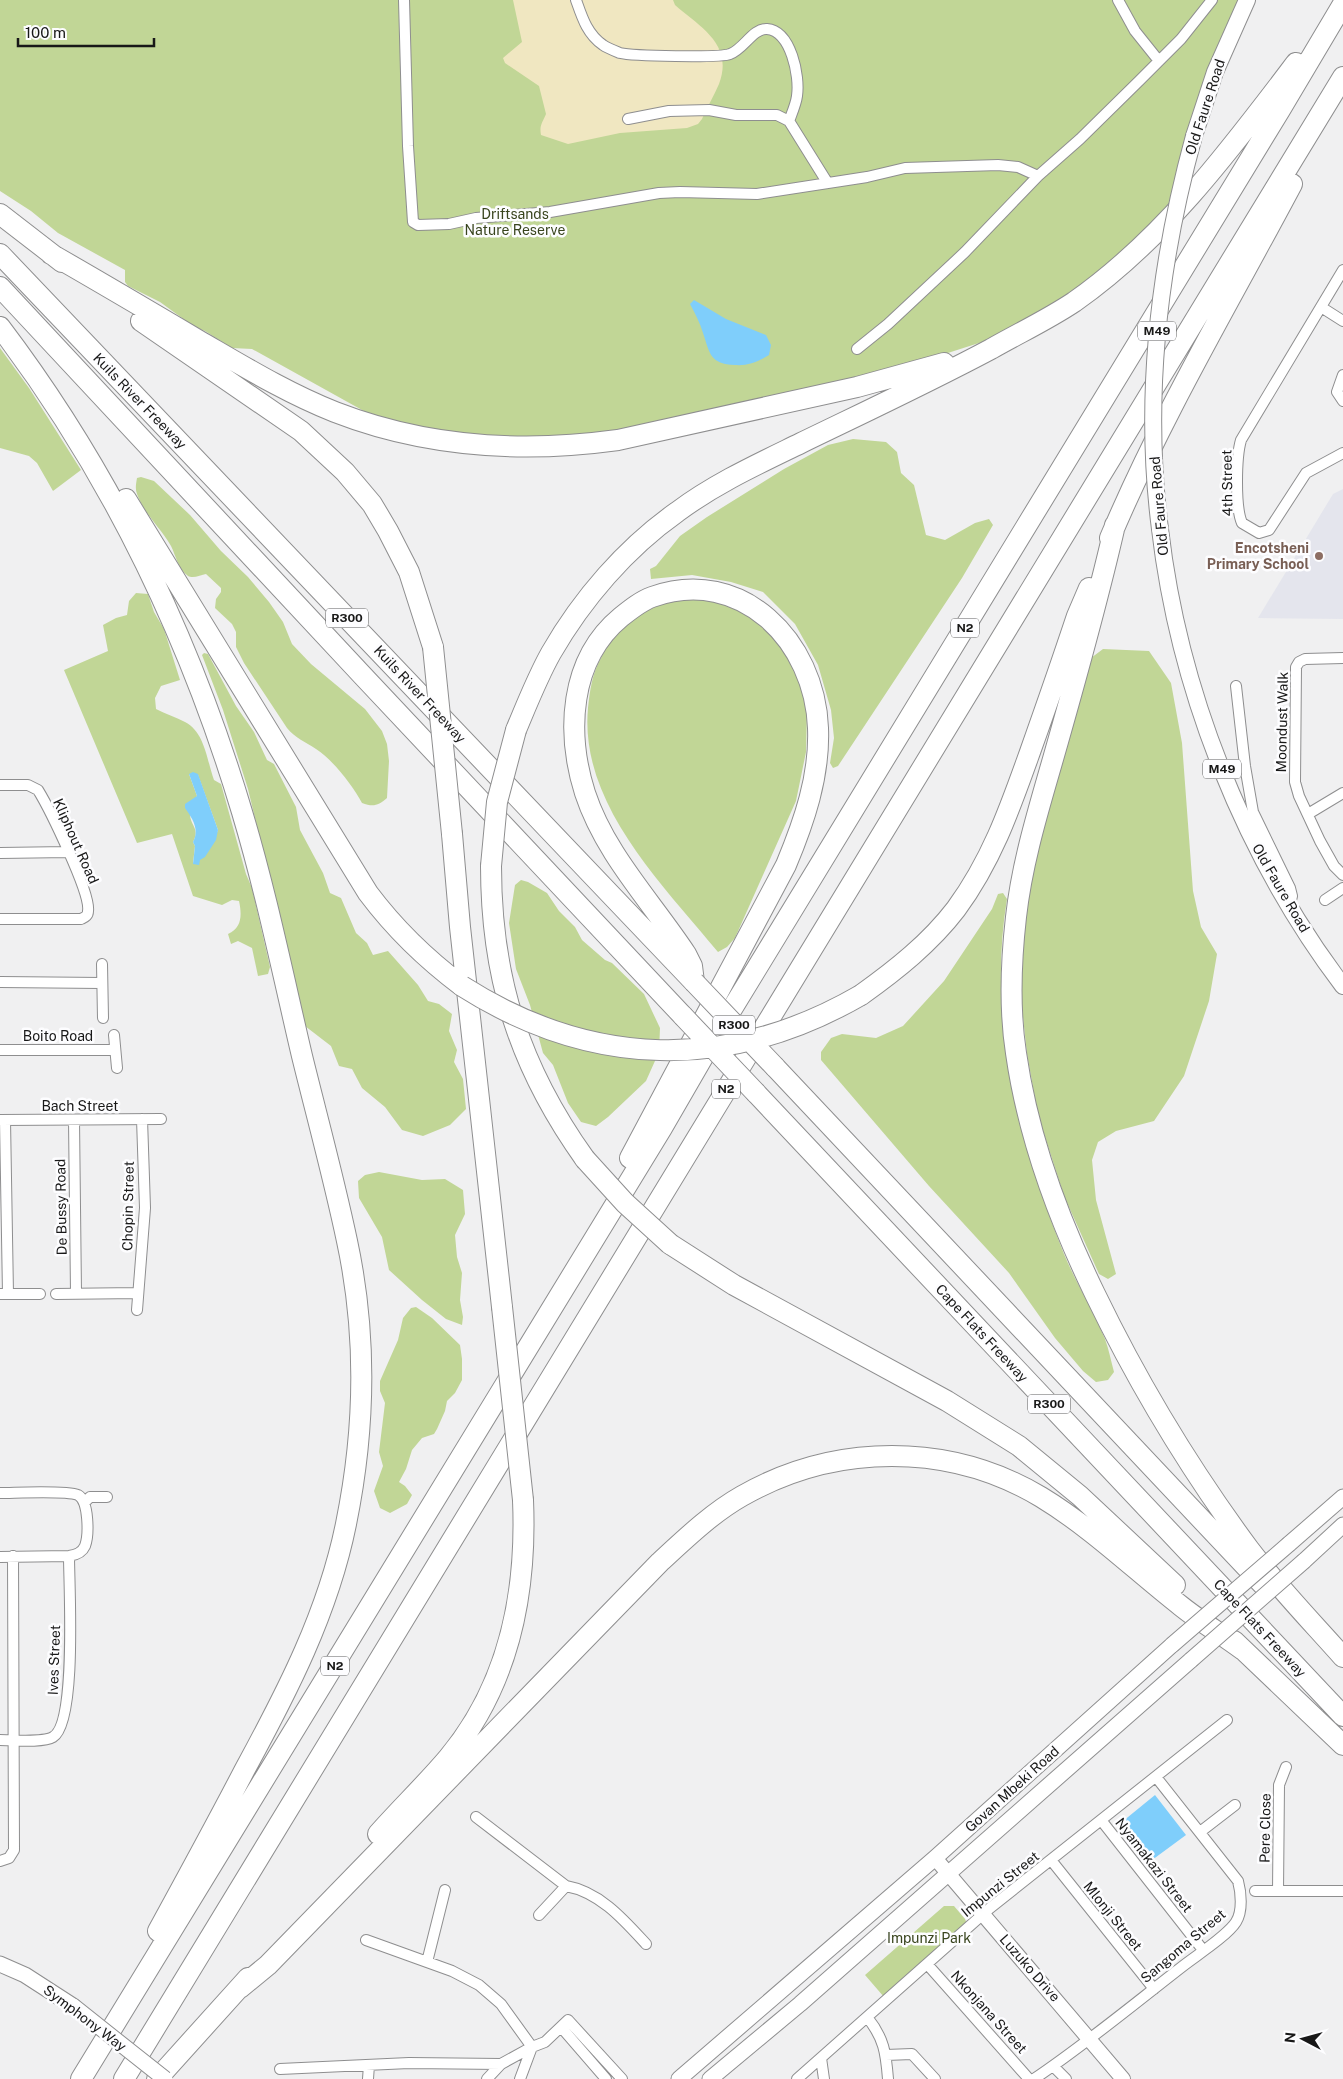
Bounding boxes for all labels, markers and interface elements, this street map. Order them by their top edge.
scale bar [18,15,154,47]
text: 100 m [25,24,66,41]
street label: Old Faure Road [1182,57,1228,157]
park label: Driftsands Nature Reserve [465,206,565,238]
road number: M49 [1138,322,1176,341]
street label: Kuils River Freeway [90,350,190,453]
street label: 4th Street [1218,450,1236,516]
street label: Old Faure Road [1147,456,1171,556]
place label: Encotsheni Primary School [1207,540,1309,572]
marker: Encotsheni Primary School [1313,550,1325,562]
road number: R300 [326,608,368,628]
road number: N2 [951,618,979,638]
street label: Kuils River Freeway [371,642,470,746]
street label: Moondust Walk [1273,671,1291,772]
road number: M49 [1203,760,1241,779]
street label: Kliphout Road [50,796,102,886]
street label: Old Faure Road [1249,841,1313,935]
road number: R300 [713,1016,755,1034]
street label: Boito Road [23,1028,93,1044]
road number: N2 [712,1080,740,1098]
street label: Bach Street [41,1098,119,1114]
street label: De Bussy Road [52,1159,70,1255]
street label: Chopin Street [119,1161,137,1251]
street label: Cape Flats Freeway [933,1281,1032,1386]
road number: R300 [1028,1395,1070,1414]
street label: Cape Flats Freeway [1211,1576,1310,1681]
street label: Ives Street [45,1625,63,1695]
road number: N2 [321,1656,349,1675]
street label: Govan Mbeki Road [962,1743,1062,1835]
street label: Pere Close [1256,1793,1274,1863]
street label: Nyamakazi Street [1112,1815,1196,1915]
street label: Impunzi Street [958,1848,1042,1920]
street label: Mlonji Street [1080,1878,1146,1954]
street label: Sangoma Street [1137,1906,1229,1986]
park label: Impunzi Park [887,1930,971,1946]
street label: Luzuko Drive [997,1931,1063,2005]
street label: Nkonjana Street [948,1967,1030,2057]
street label: Symphony Way [40,1982,130,2055]
north arrow [1278,2014,1328,2064]
text: N [1282,2031,1299,2044]

